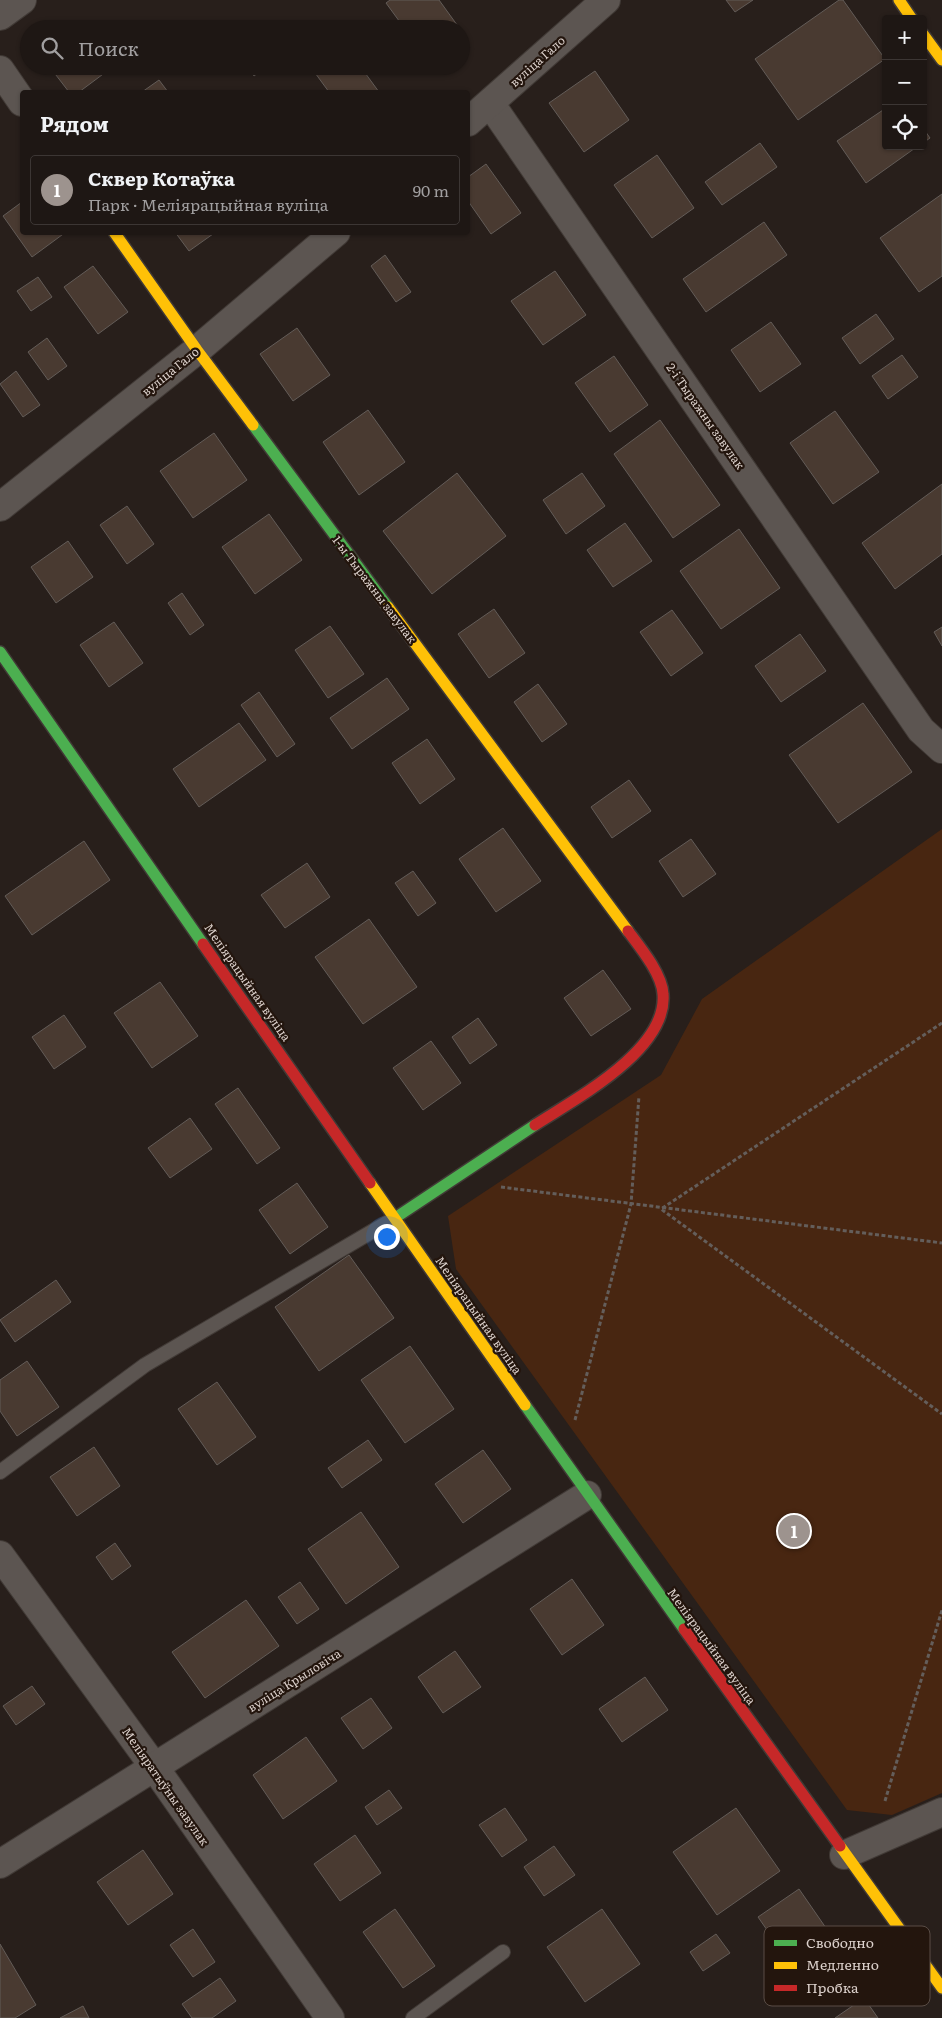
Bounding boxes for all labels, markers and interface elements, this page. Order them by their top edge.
map controls [882,15,927,150]
button: + [882,15,927,60]
search box [20,20,470,75]
street label: вуліца Гало [505,31,569,91]
icon: search [38,34,66,62]
text: Поиск [78,34,139,62]
button: − [882,60,927,105]
button: locate [882,105,927,150]
text: Рядом [40,107,109,138]
text: Сквер Котаўка [88,164,235,192]
text: 1 [54,178,60,202]
text: 90 m [413,178,449,202]
text: Парк · Меліярацыйная вуліца [88,192,328,216]
street label: вуліца Гало [137,342,203,400]
street label: 2-і Тыражны завулак [663,359,749,473]
street label: 1-ы Тыражны завулак [329,531,421,647]
street label: Меліярацыйная вуліца [200,919,296,1045]
your location [374,1224,400,1250]
street label: Меліярацыйная вуліца [431,1252,527,1378]
pin: 1 [778,1512,810,1550]
street label: Меліярацыйная вуліца [663,1584,761,1709]
street label: вуліца Крыловіча [244,1644,344,1716]
street label: Меліяратыўны завулак [118,1723,214,1849]
legend [764,1926,930,2006]
text: Свободно [806,1932,874,1952]
text: Медленно [806,1954,879,1974]
text: Пробка [806,1977,859,1997]

